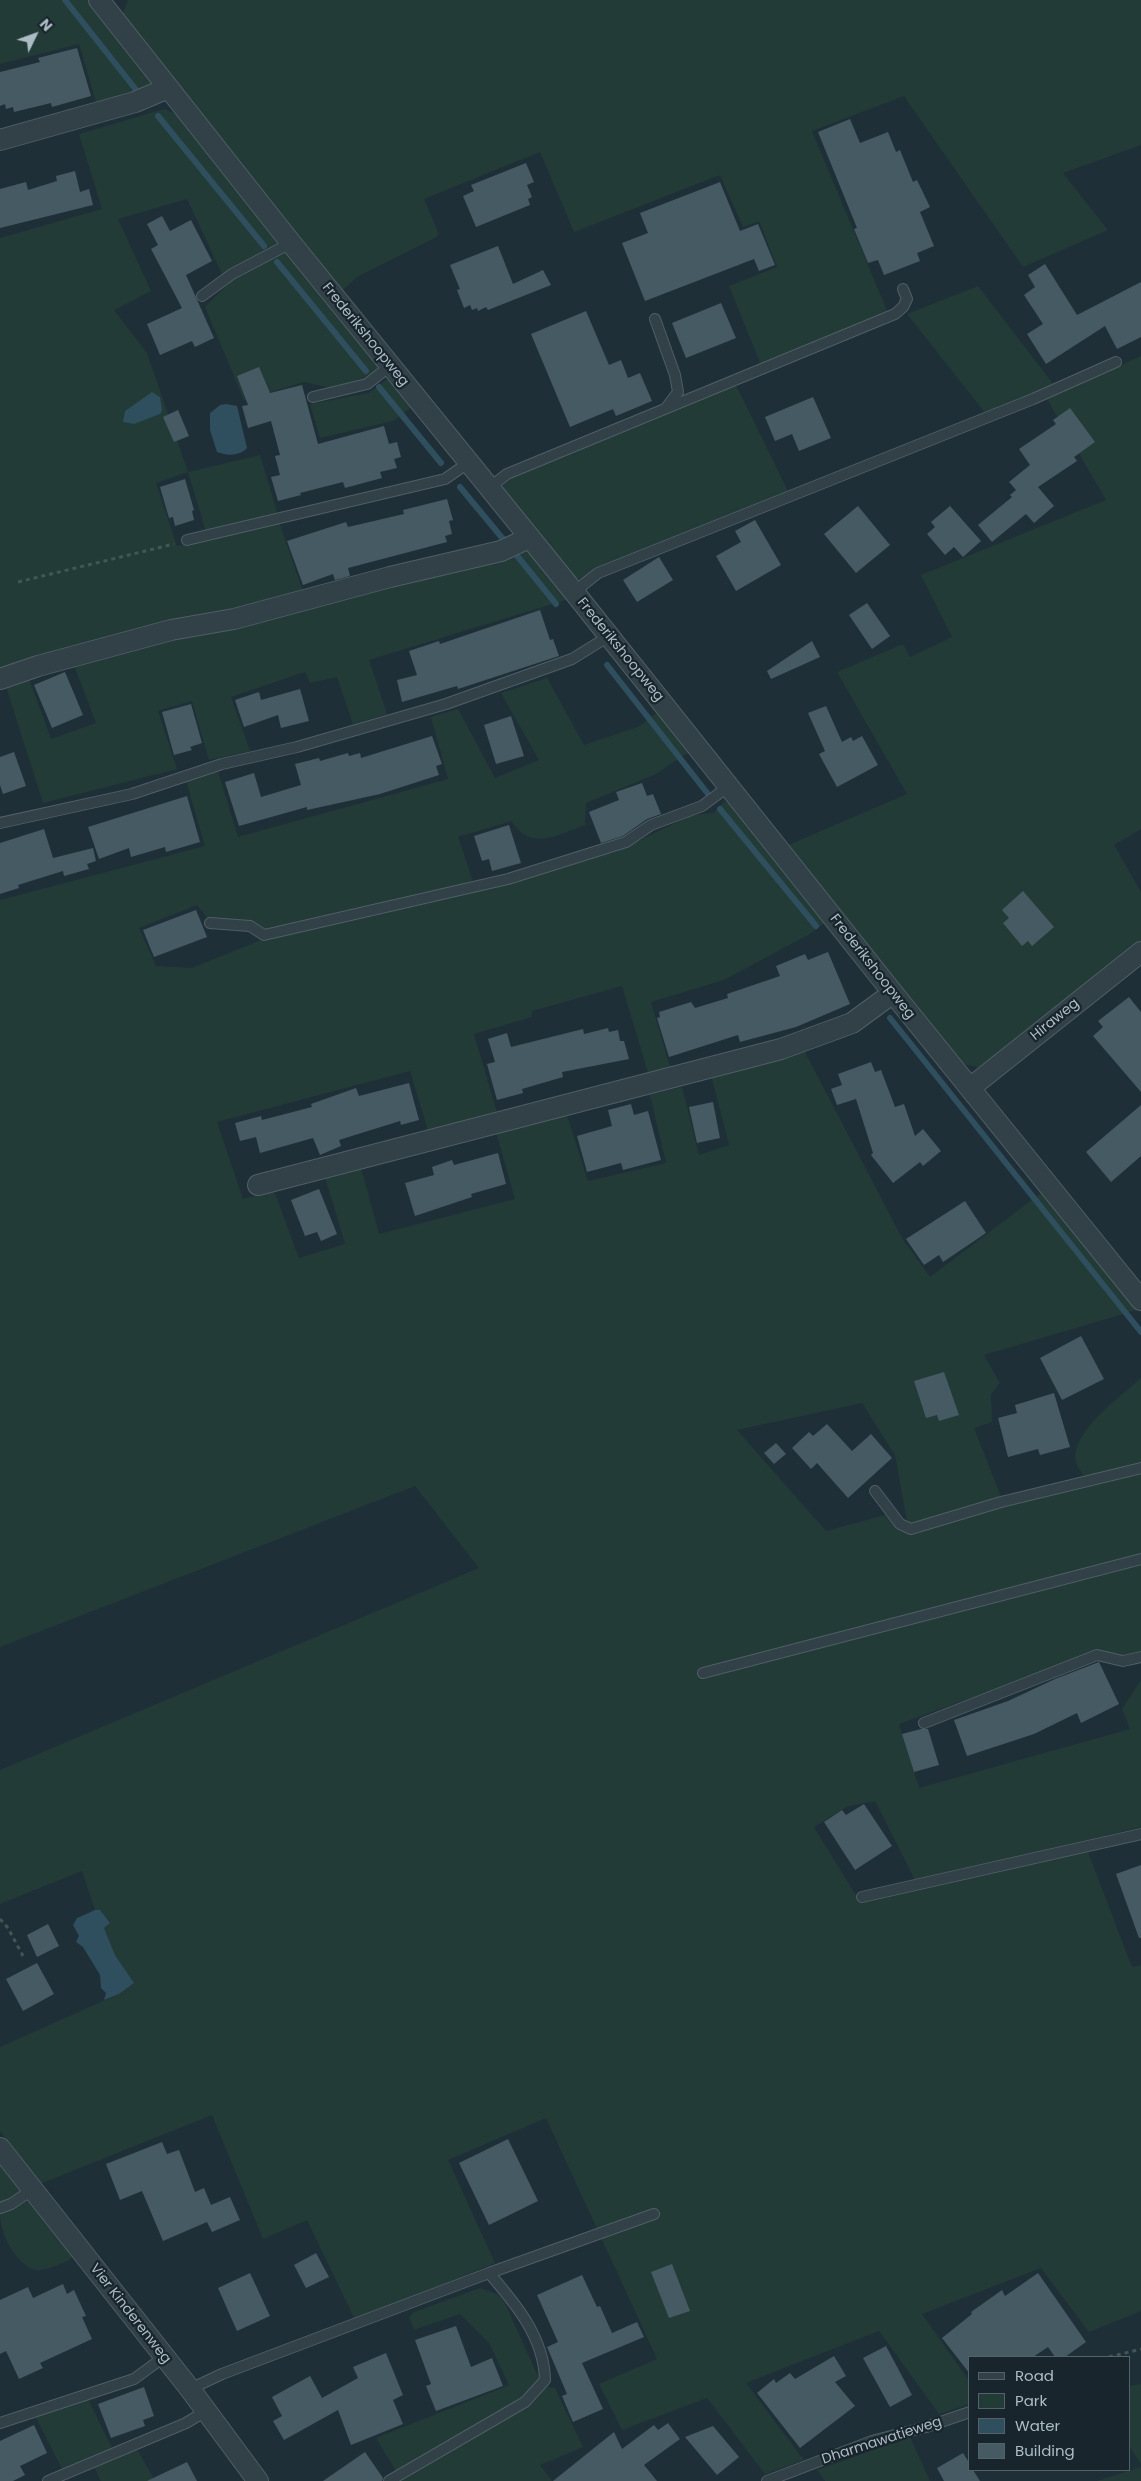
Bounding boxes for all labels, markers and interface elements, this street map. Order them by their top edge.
north arrow [10,10,60,60]
text: N [35,14,57,36]
street label: Frederikshoopweg [318,280,412,390]
street label: Frederikshoopweg [573,595,667,705]
street label: Frederikshoopweg [826,911,918,1023]
street label: Hiraweg [1027,995,1083,1045]
street label: Vier Kinderenweg [86,2261,174,2367]
legend [968,2356,1131,2471]
text: Road [1015,2365,1054,2386]
text: Park [1015,2390,1047,2411]
street label: Dharmawatieweg [820,2414,944,2468]
text: Water [1015,2415,1060,2436]
text: Building [1015,2440,1075,2461]

